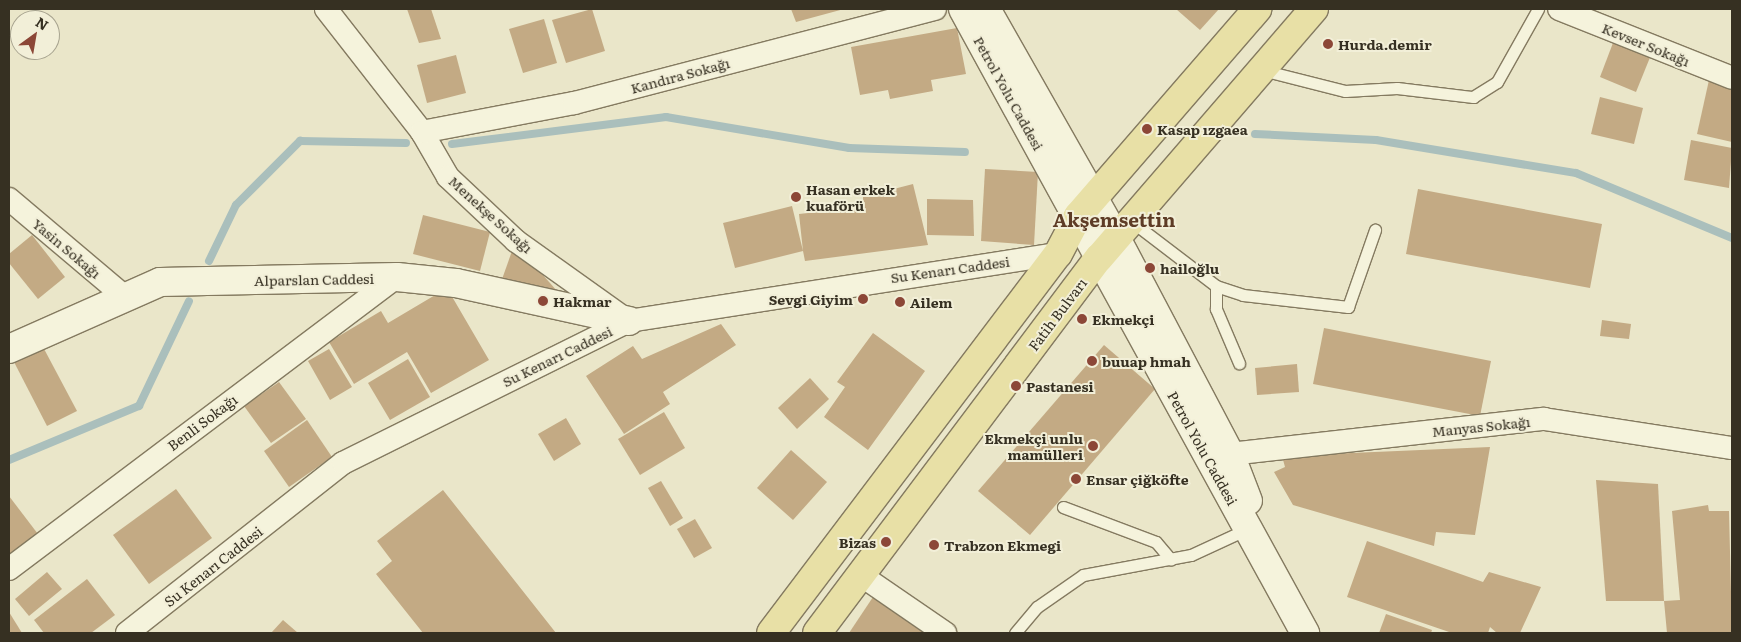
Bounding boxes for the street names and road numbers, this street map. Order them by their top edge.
street label: Kevser Sokağı [1600,19,1692,69]
street label: Petrol Yolu Caddesi [971,33,1047,153]
street label: Kandıra Sokağı [629,54,731,96]
street label: Menekşe Sokağı [446,172,536,256]
street label: Yasin Sokağı [29,215,105,281]
street label: Su Kenarı Caddesi [889,252,1011,286]
street label: Alparslan Caddesi [254,270,374,288]
street label: Fatih Bulvarı [1024,274,1090,354]
street label: Su Kenarı Caddesi [499,322,615,390]
street label: Petrol Yolu Caddesi [1165,388,1241,508]
street label: Benli Sokağı [164,390,240,454]
street label: Manyas Sokağı [1431,412,1531,440]
street label: Su Kenarı Caddesi [161,522,265,610]

